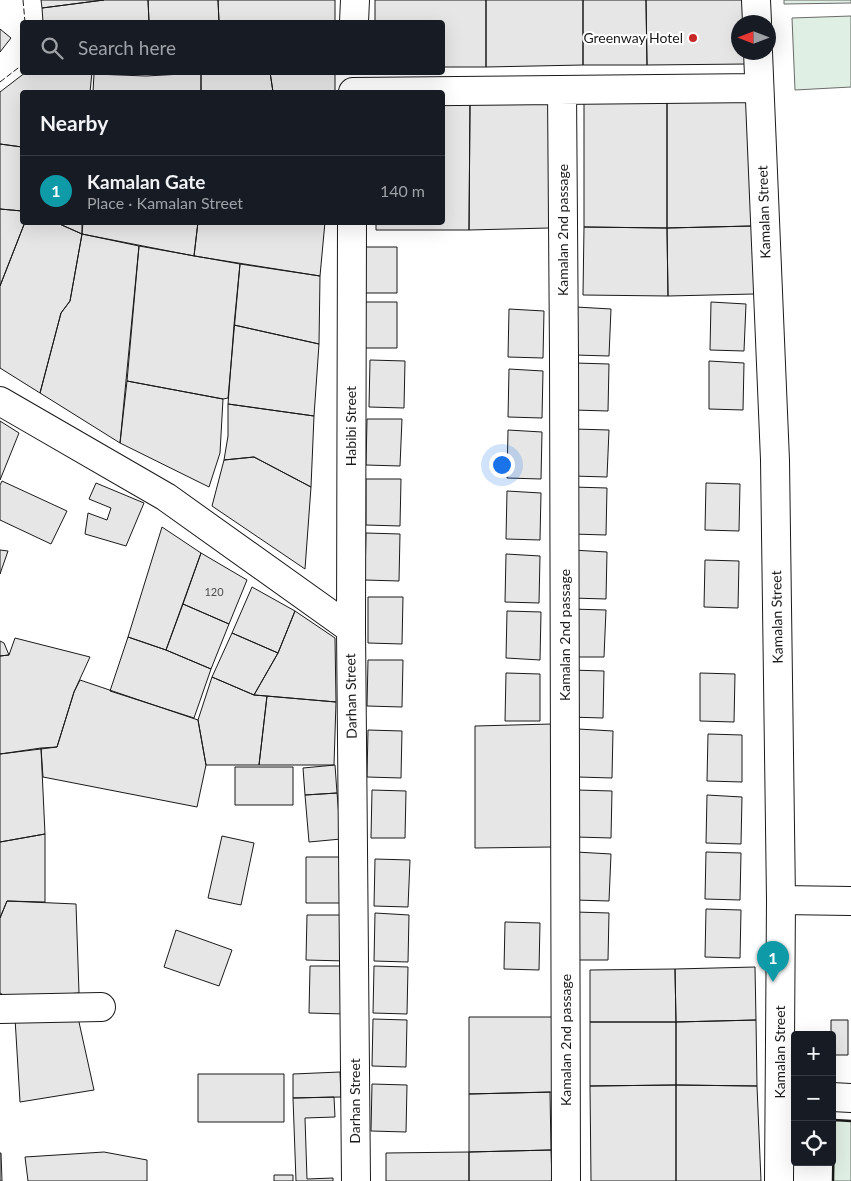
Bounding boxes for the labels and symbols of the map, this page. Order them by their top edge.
north arrow [731,15,776,60]
place label: Greenway Hotel [583,29,683,46]
marker: Greenway Hotel [687,32,699,44]
street label: Kamalan 2nd passage [554,164,571,296]
street label: Kamalan Street [753,165,774,259]
street label: Habibi Street [342,386,359,466]
your location [489,452,515,478]
street label: Kamalan 2nd passage [556,569,573,701]
street label: Kamalan Street [767,570,786,664]
house number: 120 [204,585,224,598]
street label: Darhan Street [341,653,360,739]
pin: 1 [757,941,789,982]
street label: Kamalan 2nd passage [557,974,574,1106]
street label: Kamalan Street [771,1005,788,1099]
street label: Darhan Street [346,1058,363,1144]

